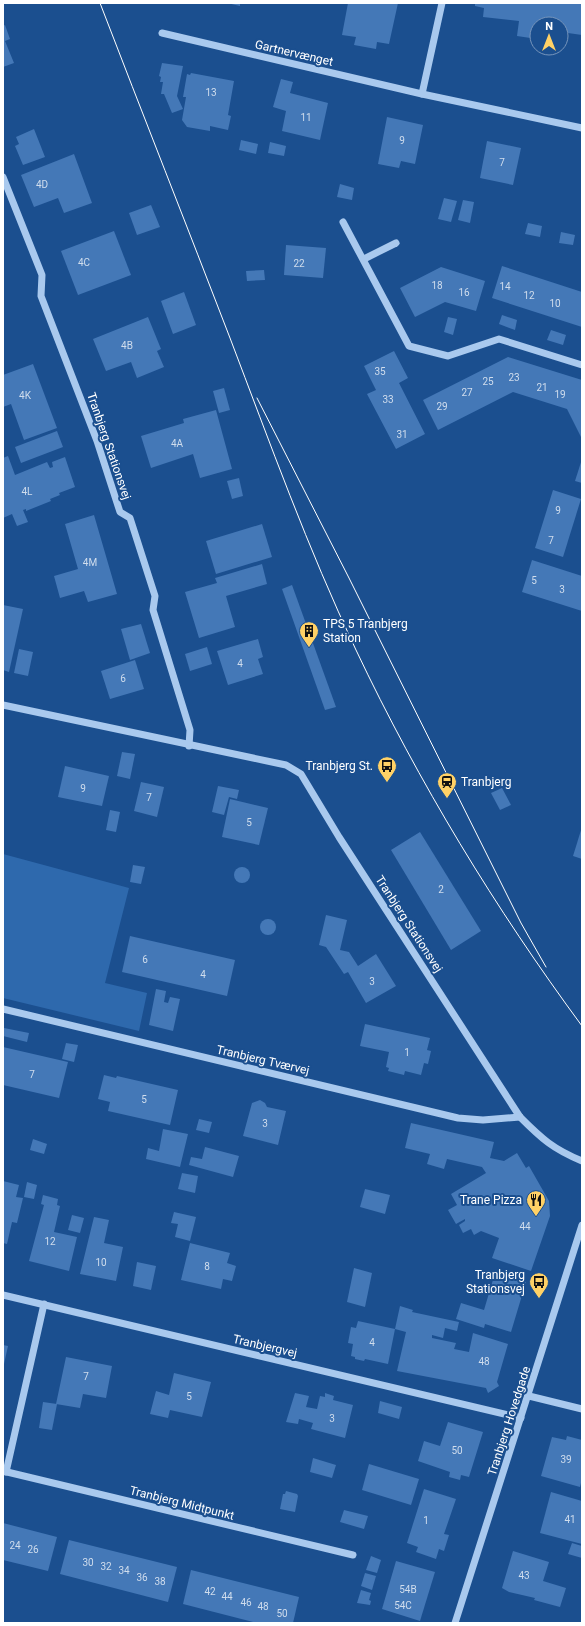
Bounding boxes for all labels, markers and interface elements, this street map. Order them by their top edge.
north arrow [529,16,569,56]
text: N [545,20,553,33]
street label: Gartnervænget [254,37,334,69]
house number: 13 [205,87,217,98]
house number: 11 [300,112,312,123]
house number: 9 [399,135,405,146]
house number: 7 [499,157,505,168]
house number: 4D [36,179,48,190]
house number: 4C [78,257,91,268]
house number: 22 [293,258,305,269]
house number: 18 [431,280,443,291]
house number: 14 [499,281,511,292]
house number: 16 [458,287,470,298]
house number: 12 [523,290,535,301]
house number: 10 [549,298,561,309]
house number: 4B [121,340,133,351]
house number: 35 [374,366,386,377]
house number: 23 [508,372,520,383]
house number: 25 [482,376,494,387]
house number: 21 [536,382,548,393]
house number: 27 [461,387,473,398]
house number: 19 [554,389,566,400]
house number: 4K [19,390,32,401]
street label: Tranbjerg Stationsvej [84,391,134,502]
house number: 33 [382,394,394,405]
house number: 29 [436,401,448,412]
house number: 31 [396,429,408,440]
house number: 4A [171,438,184,449]
house number: 4L [21,486,33,497]
house number: 9 [555,505,561,516]
house number: 7 [548,535,554,546]
house number: 4M [83,557,97,568]
house number: 5 [531,575,537,586]
house number: 3 [559,584,565,595]
place label: TPS 5 Tranbjerg Station [323,617,408,645]
building icon: TPS 5 Tranbjerg Station [298,620,320,648]
house number: 4 [237,658,243,669]
house number: 6 [120,673,126,684]
bus stop icon: Tranbjerg St. [376,755,398,783]
place label: Tranbjerg St. [305,759,373,773]
station icon: Tranbjerg [436,771,458,799]
place label: Tranbjerg [461,775,511,789]
house number: 9 [80,783,86,794]
house number: 7 [146,792,152,803]
house number: 5 [246,817,252,828]
street label: Tranbjerg Stationsvej [373,873,446,975]
house number: 2 [438,884,444,895]
house number: 6 [142,954,148,965]
house number: 4 [200,969,206,980]
house number: 3 [369,976,375,987]
street label: Tranbjerg Tværvej [215,1042,311,1078]
house number: 1 [404,1047,410,1058]
house number: 7 [29,1069,35,1080]
house number: 5 [141,1094,147,1105]
house number: 3 [262,1118,268,1129]
restaurant icon: Trane Pizza [525,1189,547,1217]
place label: Trane Pizza [460,1193,522,1207]
house number: 44 [519,1221,531,1232]
house number: 12 [44,1236,56,1247]
house number: 10 [95,1257,107,1268]
house number: 8 [204,1261,210,1272]
place label: Tranbjerg Stationsvej [466,1268,525,1296]
bus stop icon: Tranbjerg Stationsvej [528,1271,550,1299]
street label: Tranbjergvej [232,1332,299,1360]
house number: 4 [369,1337,375,1348]
house number: 48 [478,1356,490,1367]
street label: Tranbjerg Hovedgade [485,1365,533,1477]
house number: 7 [83,1371,89,1382]
house number: 5 [186,1391,192,1402]
house number: 3 [329,1413,335,1424]
house number: 50 [451,1445,463,1456]
house number: 39 [560,1454,572,1465]
street label: Tranbjerg Midtpunkt [128,1483,236,1523]
house number: 41 [564,1514,576,1525]
house number: 1 [423,1515,429,1526]
house number: 24 [9,1540,21,1551]
house number: 26 [27,1544,39,1555]
house number: 30 [82,1557,94,1568]
house number: 32 [100,1561,112,1572]
house number: 34 [118,1565,130,1576]
house number: 43 [518,1570,530,1581]
house number: 36 [136,1572,148,1583]
house number: 38 [154,1576,166,1587]
house number: 54B [399,1584,417,1595]
house number: 42 [204,1586,216,1597]
house number: 44 [221,1591,233,1602]
house number: 46 [240,1597,252,1608]
house number: 54C [394,1600,412,1611]
house number: 48 [257,1601,269,1612]
house number: 50 [276,1608,288,1619]

